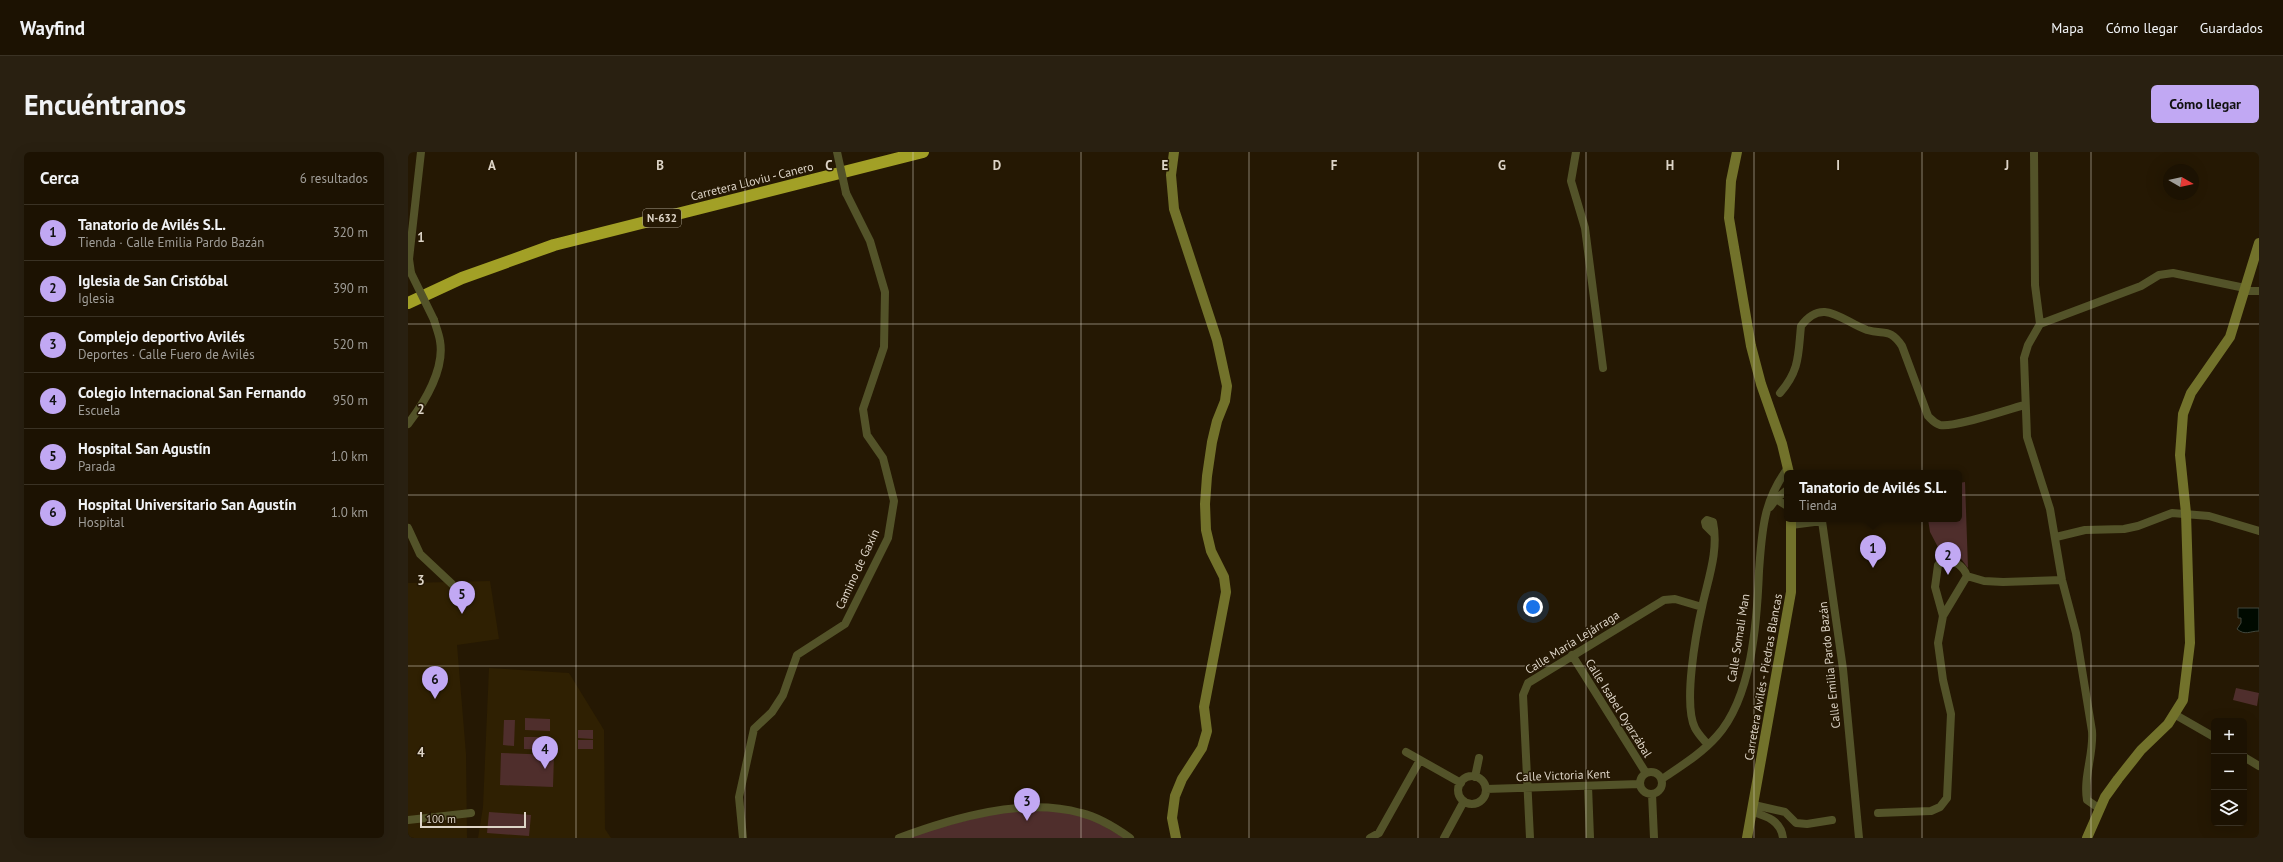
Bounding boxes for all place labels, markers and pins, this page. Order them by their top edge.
pin: 1 [1860,535,1886,568]
pin: 2 [1935,542,1961,575]
pin: 5 [449,581,475,614]
pin: 6 [422,666,448,699]
pin: 4 [532,736,558,769]
pin: 3 [1014,788,1040,821]

